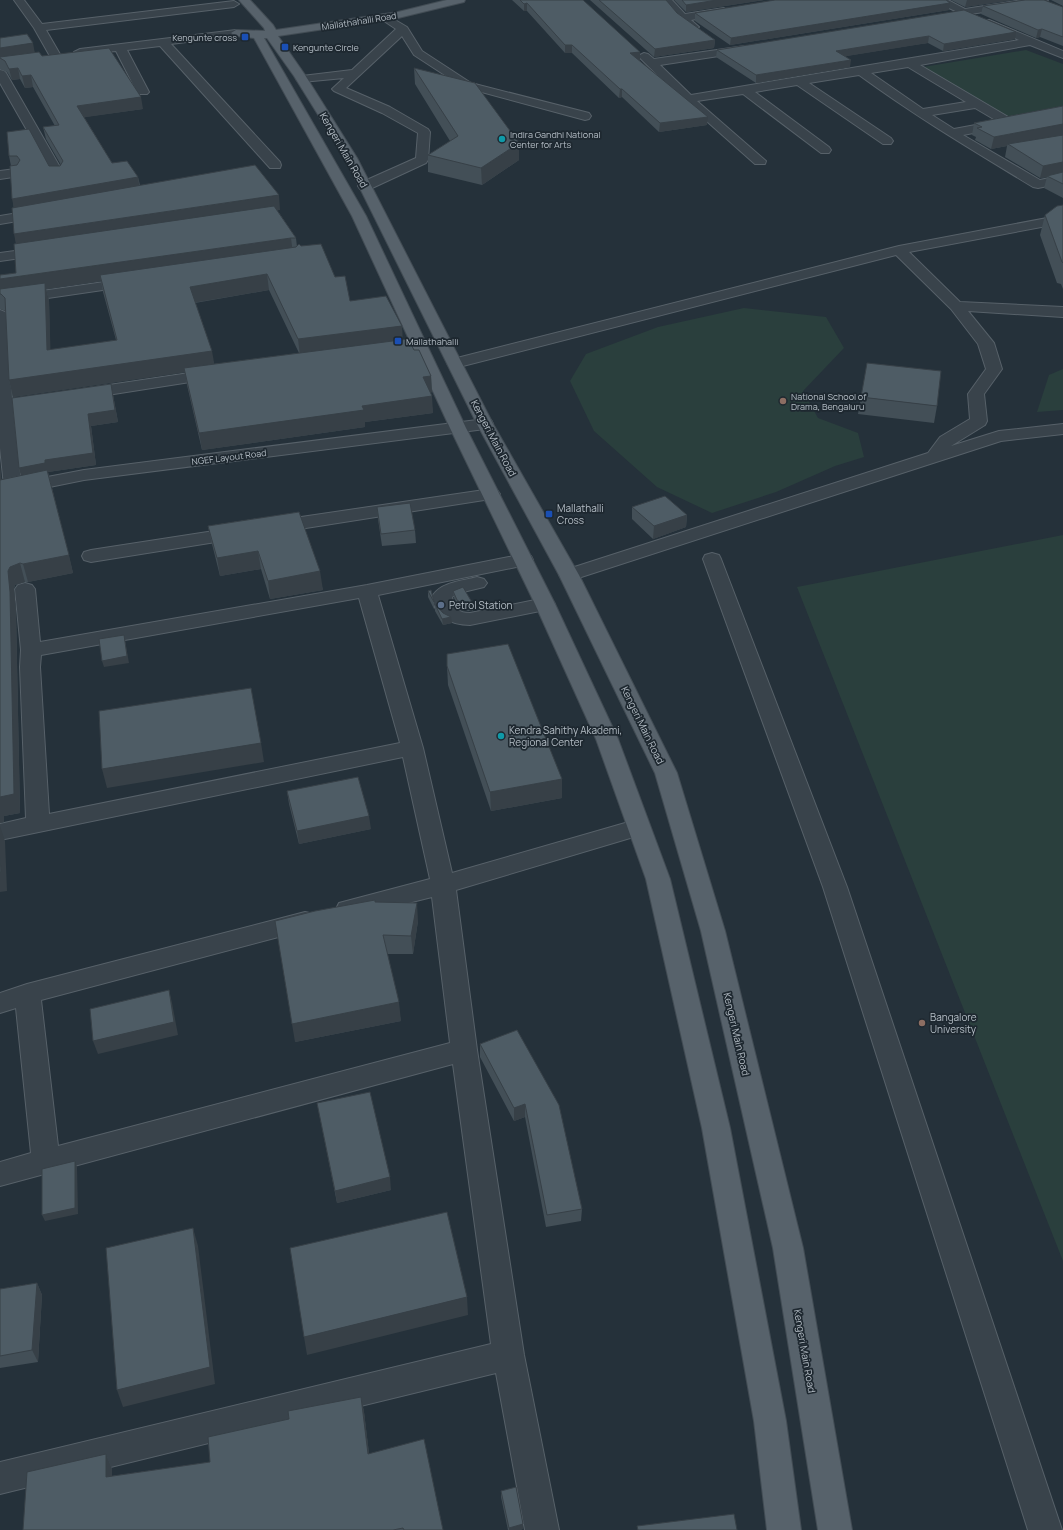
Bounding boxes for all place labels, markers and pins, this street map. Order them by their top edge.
place label: Kengunte cross [172,31,237,44]
marker: Kengunte cross [240,32,250,42]
place label: Kengunte Circle [293,41,359,54]
marker: Kengunte Circle [280,42,290,52]
place label: Indira Gandhi National Center for Arts [510,128,601,151]
marker: Indira Gandhi National Center for Arts [497,134,507,144]
place label: Mallathahalli [406,335,458,348]
marker: Mallathahalli [393,336,403,346]
place label: National School of Drama, Bengaluru [791,390,867,413]
marker: National School of Drama, Bengaluru [778,396,788,406]
place label: Mallathalli Cross [557,501,604,527]
marker: Mallathalli Cross [544,509,554,519]
place label: Petrol Station [449,598,513,612]
marker: Petrol Station [436,600,446,610]
place label: Kendra Sahithy Akademi, Regional Center [509,723,622,749]
marker: Kendra Sahithy Akademi, Regional Center [496,731,506,741]
place label: Bangalore University [930,1010,977,1036]
marker: Bangalore University [917,1018,927,1028]

